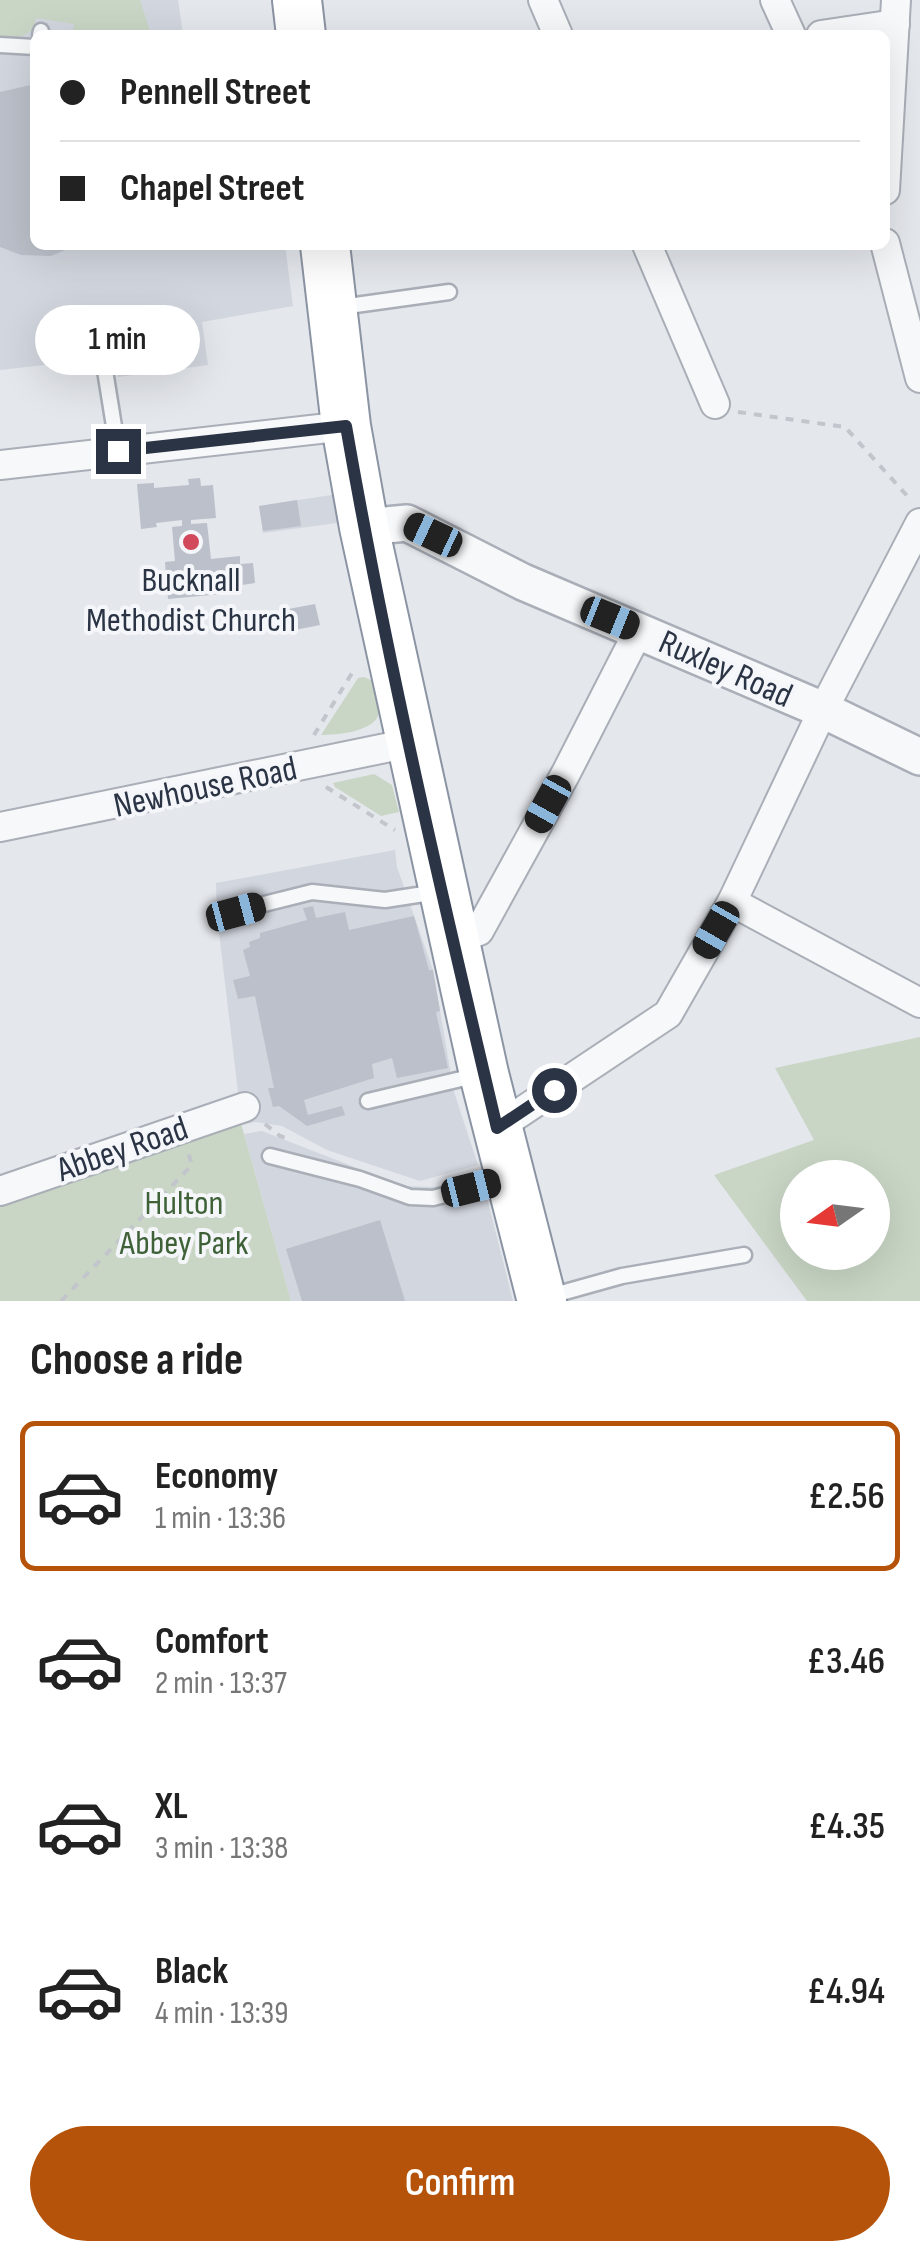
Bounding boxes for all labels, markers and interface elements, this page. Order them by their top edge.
text: Pennell Street [120,70,311,115]
text: Chapel Street [120,166,304,211]
callout: 1 min [36,306,200,376]
text: 1 min [88,320,147,359]
route end [96,429,141,474]
car [399,509,467,561]
marker: Bucknall Methodist Church [180,531,202,553]
place label: Bucknall Methodist Church [86,559,296,642]
car [577,593,643,643]
street label: Ruxley Road [652,621,799,718]
street label: Newhouse Road [110,747,301,828]
car [520,770,576,838]
car [203,890,269,934]
car [688,897,744,963]
route start [532,1068,577,1113]
street label: Abbey Road [50,1107,194,1192]
north arrow [780,1160,890,1270]
map controls [780,1160,890,1270]
car [438,1166,504,1210]
park label: Hulton Abbey Park [119,1182,249,1265]
text: Choose a ride [30,1333,243,1388]
icon: car [35,1451,125,1541]
text: Economy [155,1454,278,1499]
text: £2.56 [808,1474,885,1519]
text: 1 min · 13:36 [155,1499,286,1538]
icon: car [35,1616,125,1706]
text: Comfort [155,1619,269,1664]
text: £3.46 [807,1639,885,1684]
text: 2 min · 13:37 [155,1664,287,1703]
icon: car [35,1781,125,1871]
text: XL [155,1784,188,1829]
text: £4.35 [808,1804,885,1849]
text: 3 min · 13:38 [155,1829,288,1868]
icon: car [35,1946,125,2036]
text: Black [155,1949,228,1994]
text: £4.94 [807,1969,885,2014]
text: 4 min · 13:39 [155,1994,288,2033]
button: Confirm [30,2126,890,2241]

